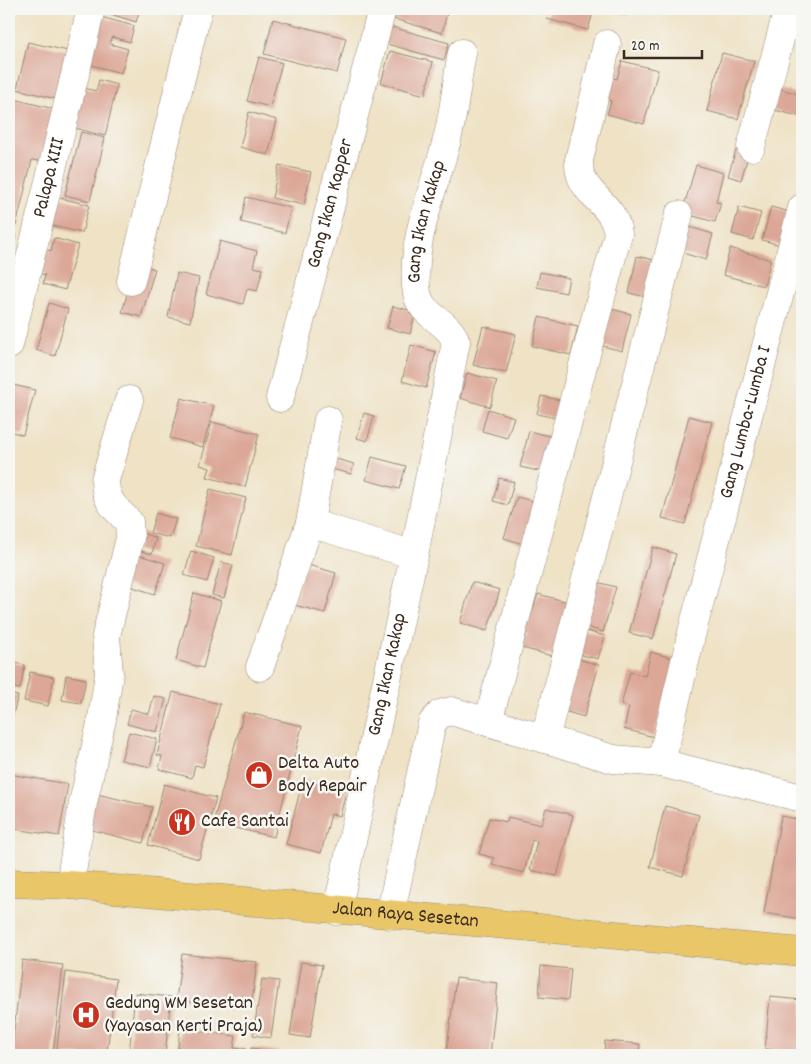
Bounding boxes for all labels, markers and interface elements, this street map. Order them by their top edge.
scale bar [624,28,701,60]
text: 20 m [631,36,659,58]
street label: Palapa XIII [27,135,73,221]
street label: Gang Ikan Kapper [301,135,362,271]
street label: Gang Ikan Kakap [401,157,454,284]
street label: Gang Lumba-Lumba I [713,343,780,502]
street label: Gang Ikan Kakap [361,610,415,739]
place label: Delta Auto Body Repair [278,750,367,801]
shop icon: Delta Auto Body Repair [244,760,274,790]
restaurant icon: Cafe Santai [167,807,197,837]
place label: Cafe Santai [201,808,289,836]
street label: Jalan Raya Sesetan [331,895,480,936]
place label: Gedung WM Sesetan (Yayasan Kerti Praja) [105,990,262,1041]
hospital icon: Gedung WM Sesetan (Yayasan Kerti Praja) [71,1000,101,1030]

